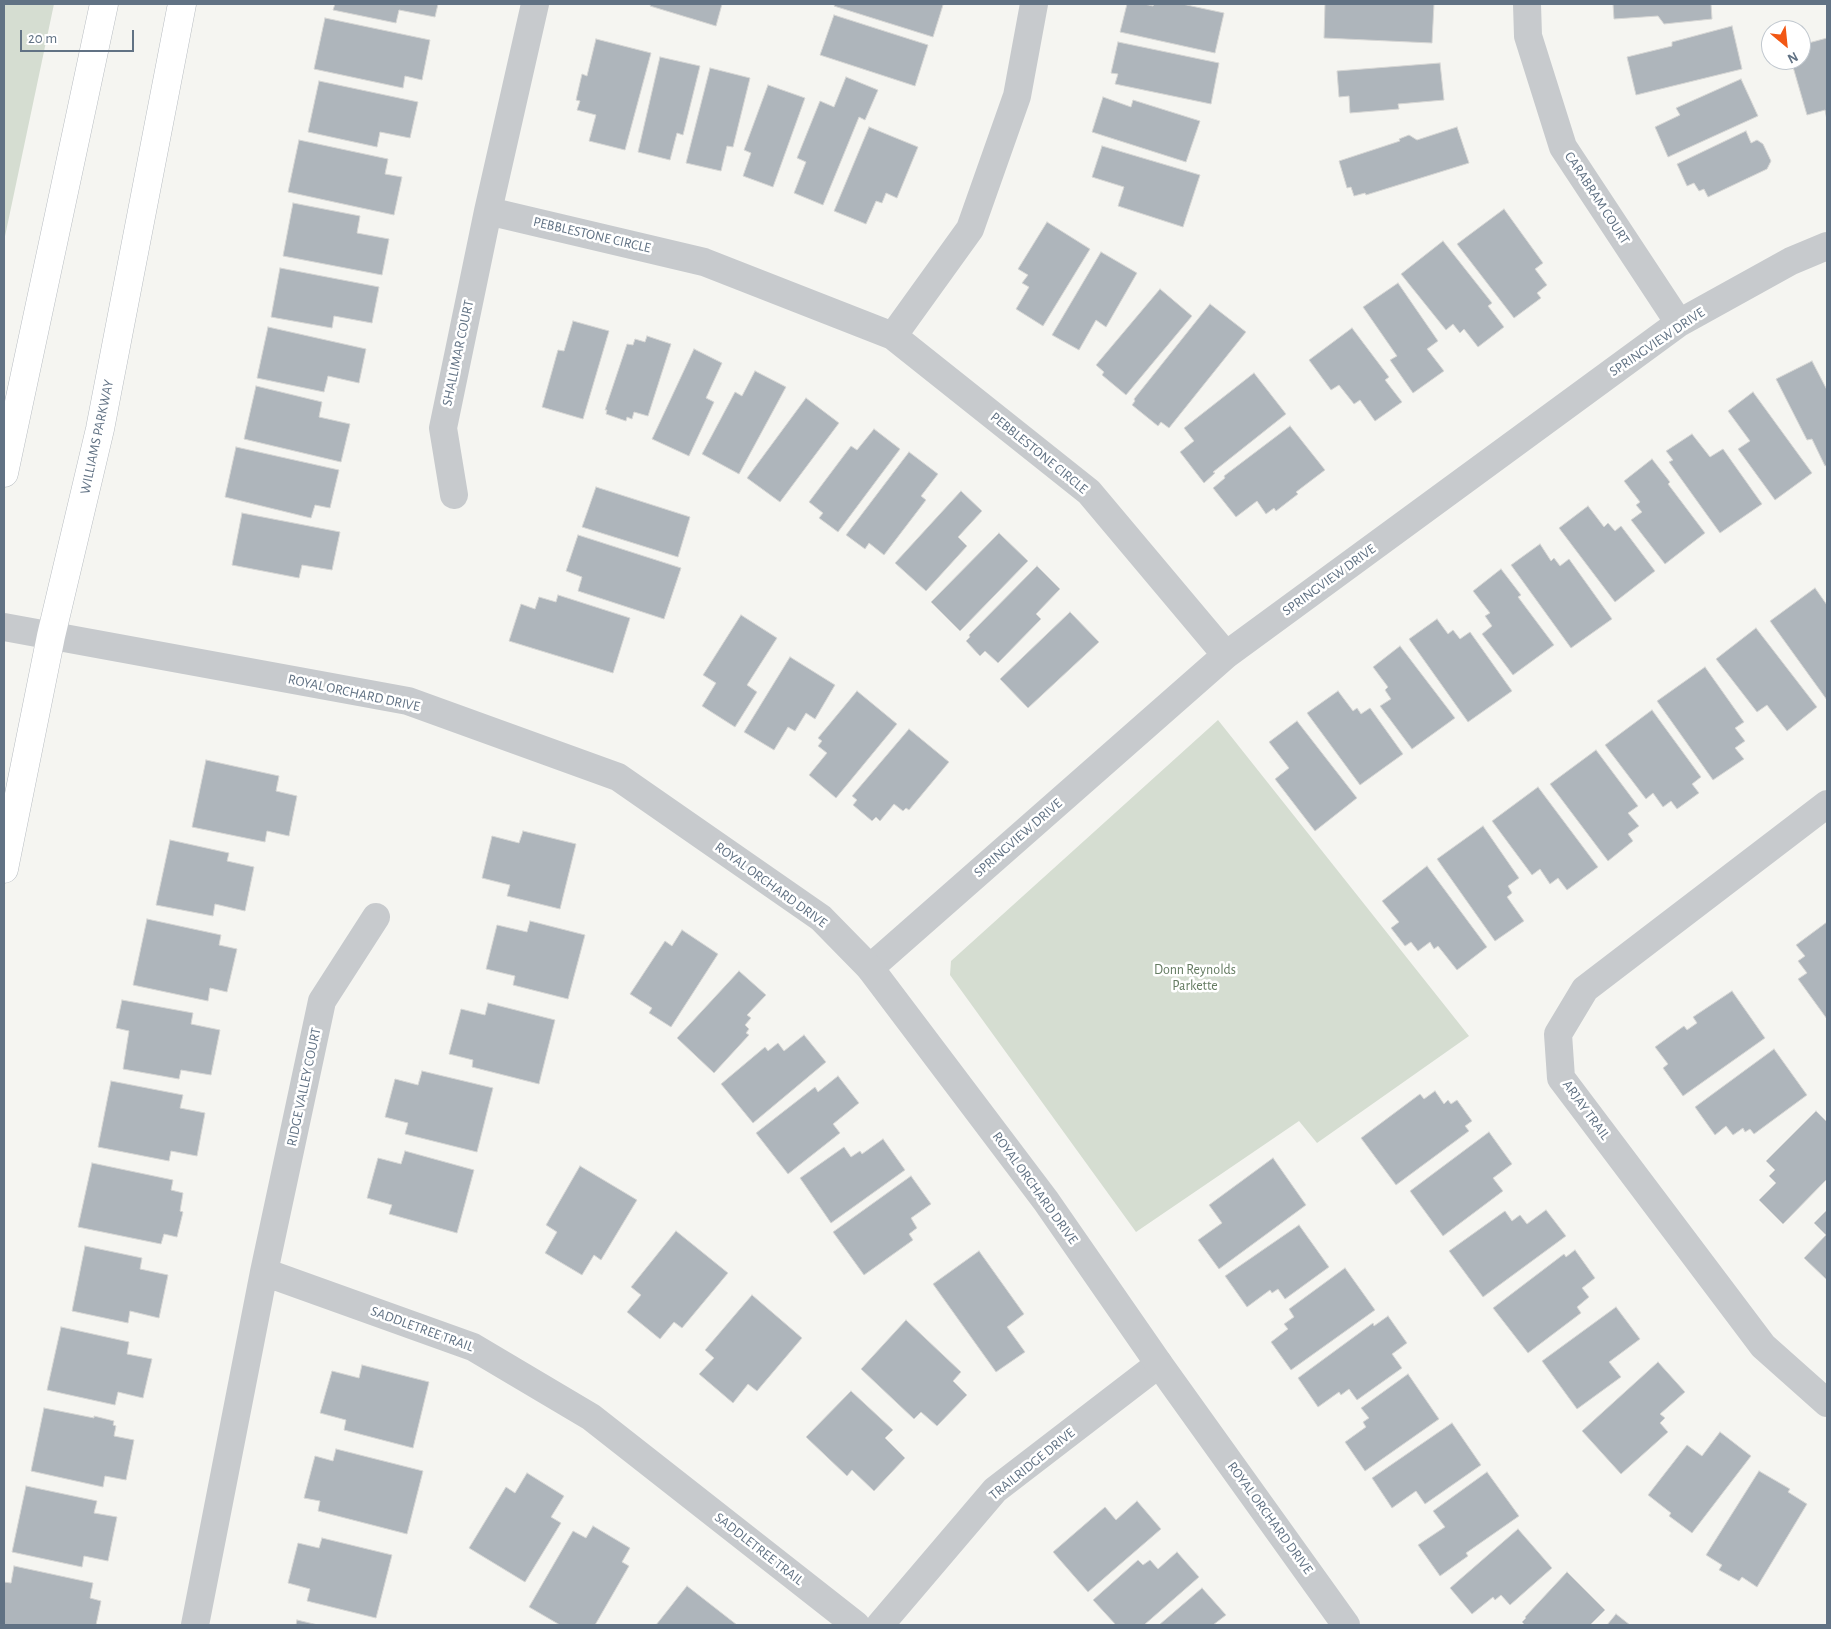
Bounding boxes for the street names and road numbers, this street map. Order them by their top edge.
street label: CARABRAM COURT [1561,149,1633,247]
street label: PEBBLESTONE CIRCLE [531,213,653,257]
street label: SHALLIMAR COURT [439,298,477,408]
street label: SPRINGVIEW DRIVE [1606,304,1708,380]
street label: WILLIAMS PARKWAY [77,378,117,496]
street label: PEBBLESTONE CIRCLE [987,409,1091,497]
street label: SPRINGVIEW DRIVE [1279,540,1379,620]
street label: ROYAL ORCHARD DRIVE [286,671,422,715]
street label: SPRINGVIEW DRIVE [970,795,1066,881]
street label: ROYAL ORCHARD DRIVE [712,839,830,931]
street label: RIDGE VALLEY COURT [283,1026,325,1148]
street label: ARJAY TRAIL [1559,1077,1613,1143]
street label: ROYAL ORCHARD DRIVE [989,1129,1081,1247]
street label: SADDLETREE TRAIL [368,1303,476,1355]
street label: TRAILRIDGE DRIVE [986,1424,1078,1504]
street label: ROYAL ORCHARD DRIVE [1224,1459,1316,1577]
street label: SADDLETREE TRAIL [711,1509,807,1589]

